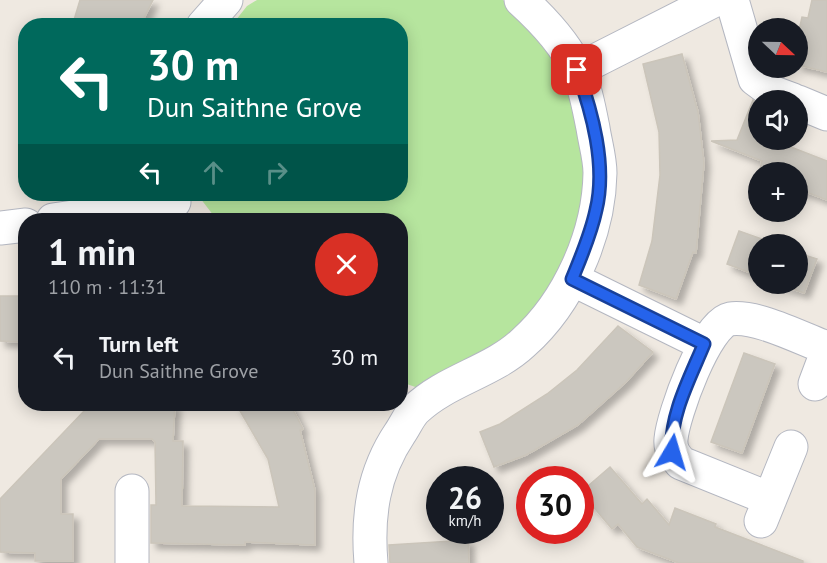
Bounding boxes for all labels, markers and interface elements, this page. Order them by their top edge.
north arrow [748,18,808,78]
map controls [748,18,808,294]
text: 30 m [147,37,239,92]
icon: left [48,42,126,120]
pin [551,44,602,95]
icon: arrive [560,53,593,86]
text: Dun Saithne Grove [147,90,362,124]
button: sound [748,90,808,150]
icon: left [134,156,167,189]
icon: ahead [197,156,230,189]
icon: right [260,156,293,189]
button: + [748,162,808,222]
text: 1 min [48,228,136,275]
button: close [315,233,378,296]
button: − [748,234,808,294]
text: 110 m · 11:31 [48,274,166,300]
text: Turn left [99,330,179,358]
icon: left [48,341,81,374]
text: 30 m [330,343,378,371]
text: Dun Saithne Grove [99,358,258,384]
position arrow [640,420,704,484]
speed limit sign: 30 [516,466,594,544]
text: 26 [448,478,482,517]
text: km/h [449,511,481,530]

